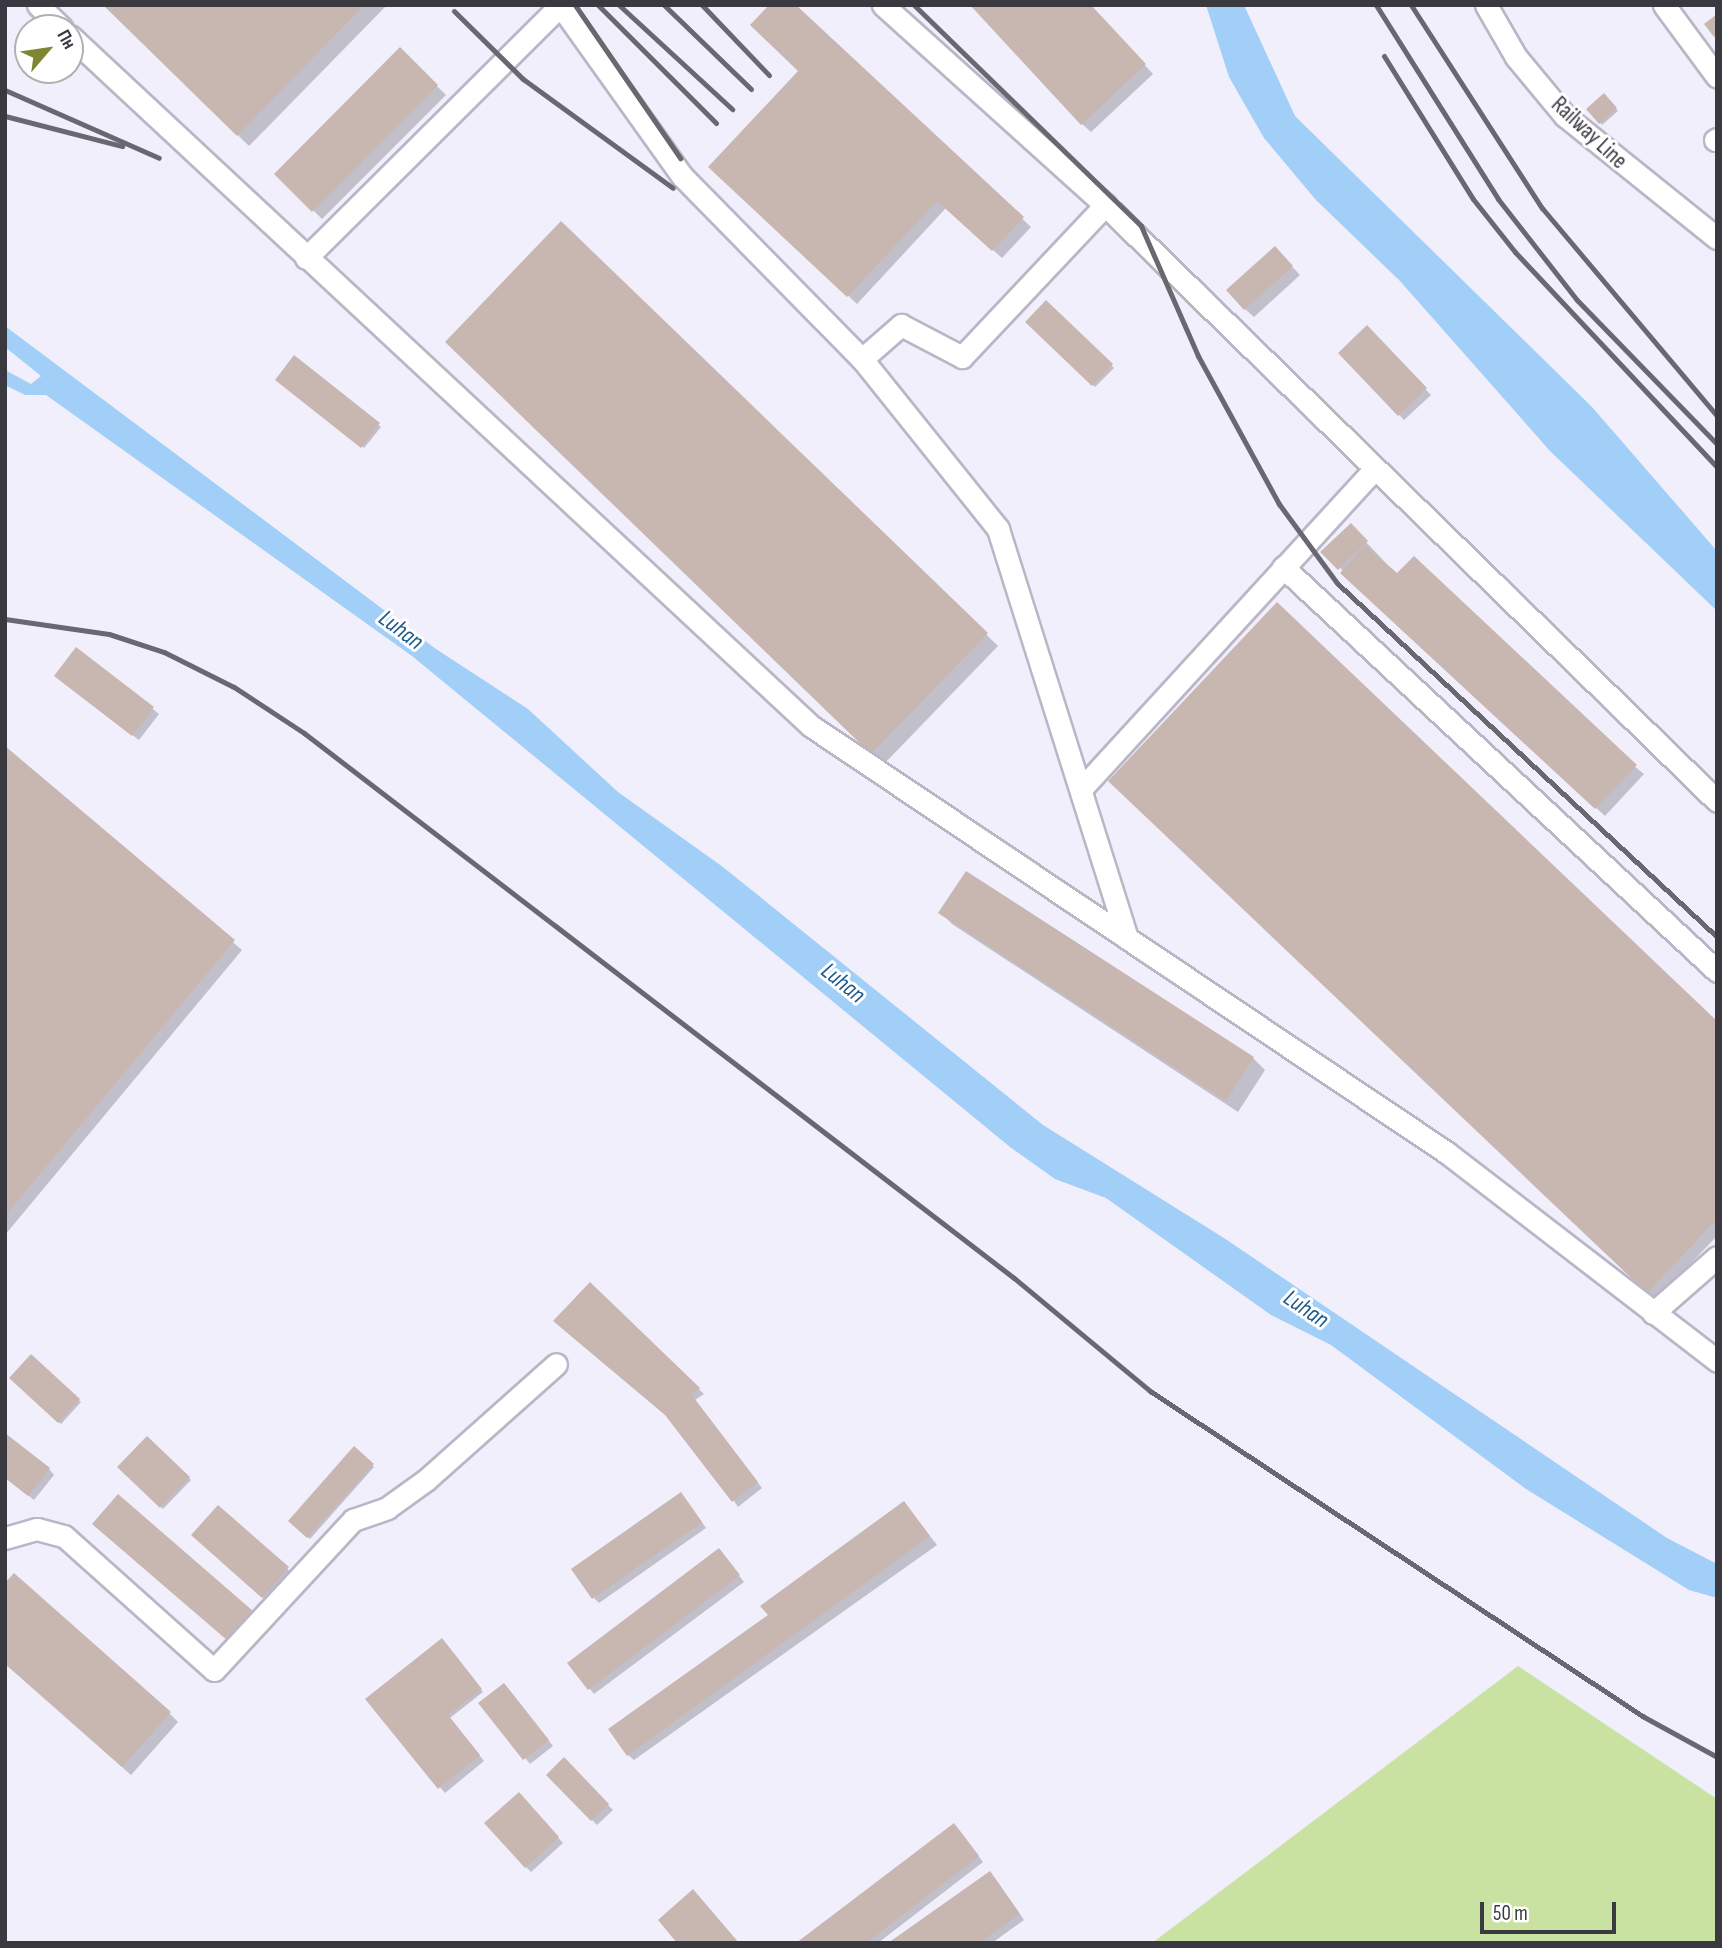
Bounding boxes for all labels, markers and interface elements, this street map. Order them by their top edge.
north arrow [14,14,84,84]
text: Пн [52,26,81,53]
street label: Railway Line [1545,91,1633,175]
water label: Luhan [373,604,429,656]
water label: Luhan [815,957,871,1009]
water label: Luhan [1278,1284,1334,1334]
scale bar [1484,1888,1620,1932]
text: 50 m [1493,1901,1528,1926]

